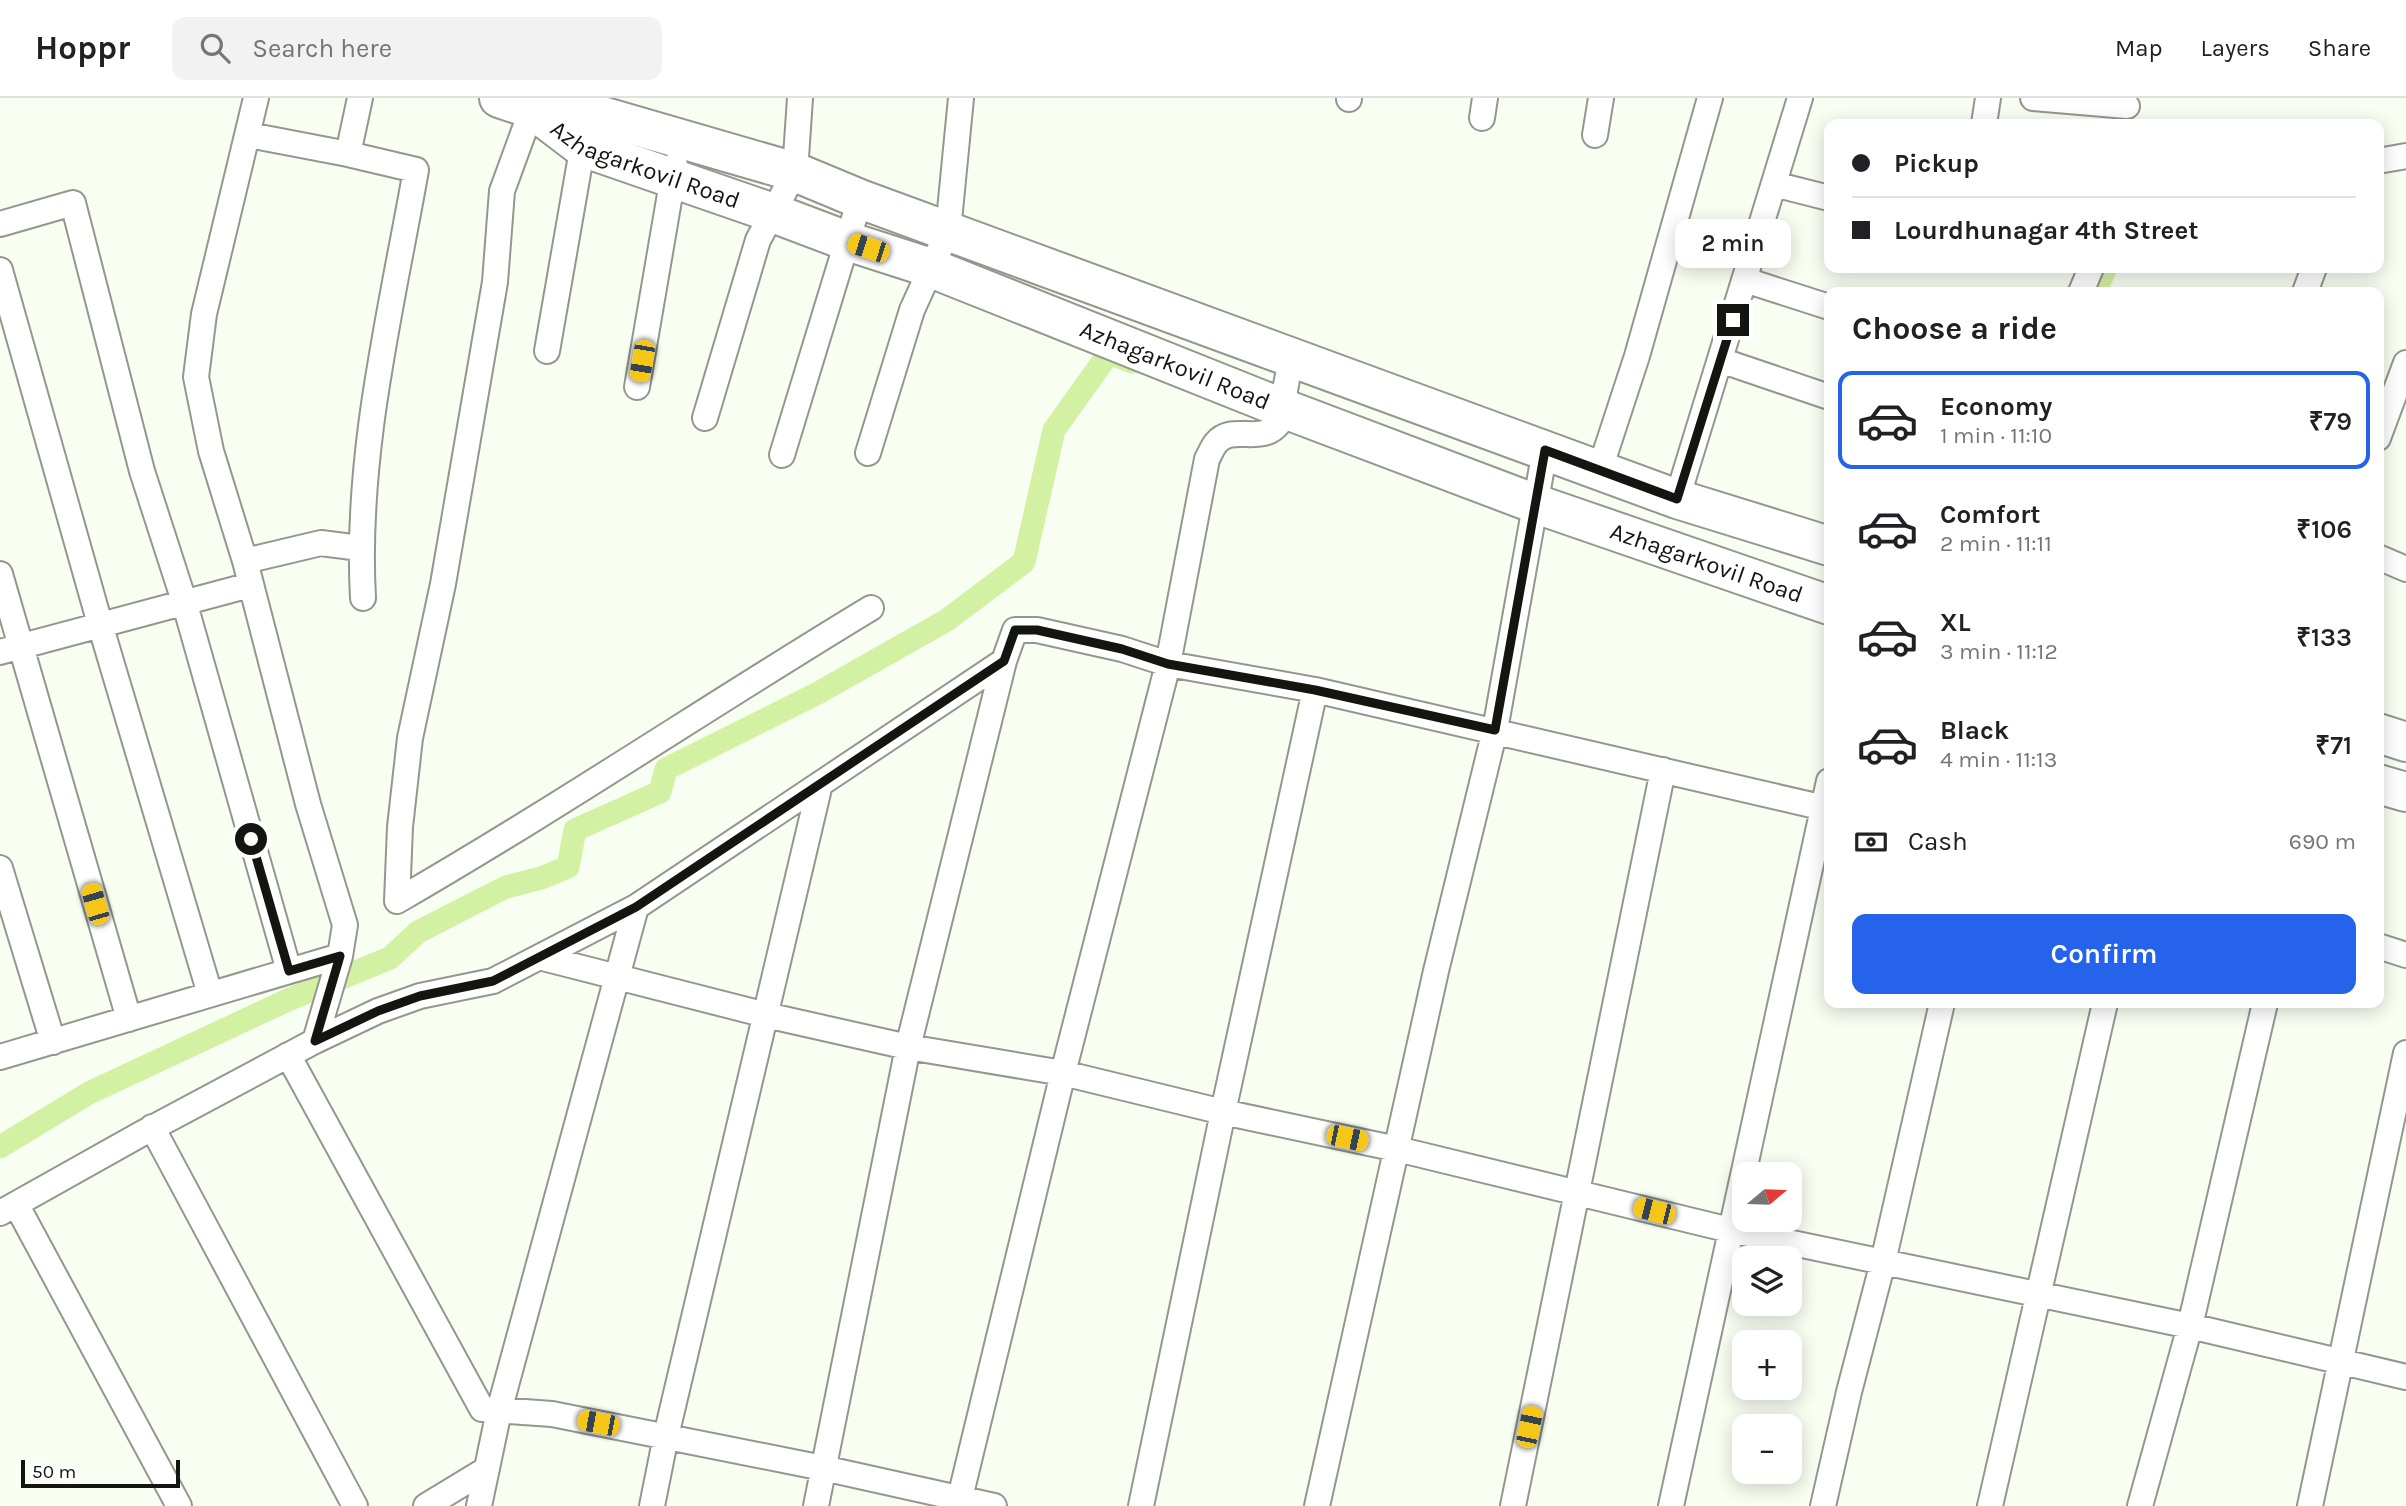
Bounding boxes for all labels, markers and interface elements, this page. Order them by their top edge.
search box [172,17,662,80]
text: Hoppr [35,29,130,67]
icon: search [196,29,234,67]
text: Search here [252,33,392,64]
text: Map [2115,34,2163,62]
text: Layers [2201,34,2270,62]
text: Share [2308,34,2371,62]
street label: Azhagarkovil Road [545,114,744,215]
text: Pickup [1894,148,1979,179]
text: Lourdhunagar 4th Street [1894,215,2198,246]
callout: 2 min [1675,218,1791,268]
text: 2 min [1702,230,1764,257]
car [845,232,892,264]
route end [1717,304,1749,336]
text: Choose a ride [1852,310,2057,347]
street label: Azhagarkovil Road [1076,315,1274,416]
car [629,338,656,384]
icon: car [1856,389,1919,452]
text: Economy [1940,391,2052,422]
text: ₹79 [2309,406,2352,437]
text: 1 min · 11:10 [1940,422,2052,449]
icon: car [1856,497,1919,560]
text: Comfort [1940,499,2041,530]
text: ₹106 [2296,514,2352,545]
street label: Azhagarkovil Road [1606,517,1807,609]
text: 2 min · 11:11 [1940,530,2052,557]
icon: car [1856,605,1919,668]
text: XL [1940,607,1971,638]
text: ₹133 [2296,622,2352,653]
text: 3 min · 11:12 [1940,638,2058,665]
icon: car [1856,713,1919,776]
text: Black [1940,715,2009,746]
text: ₹71 [2315,730,2352,761]
text: 4 min · 11:13 [1940,746,2057,773]
route start [235,823,267,855]
icon: cash [1852,823,1890,861]
text: Cash [1908,826,1968,857]
text: 690 m [2289,828,2356,855]
car [80,881,111,927]
button: Confirm [1852,914,2356,994]
car [1325,1123,1370,1153]
north arrow [1732,1162,1802,1232]
map controls [1732,1162,1802,1484]
car [1632,1196,1677,1226]
button: layers [1732,1246,1802,1316]
button: + [1732,1330,1802,1400]
car [1515,1404,1544,1450]
car [576,1409,621,1437]
button: − [1732,1414,1802,1484]
scale bar [21,1457,180,1489]
text: 50 m [32,1461,76,1483]

